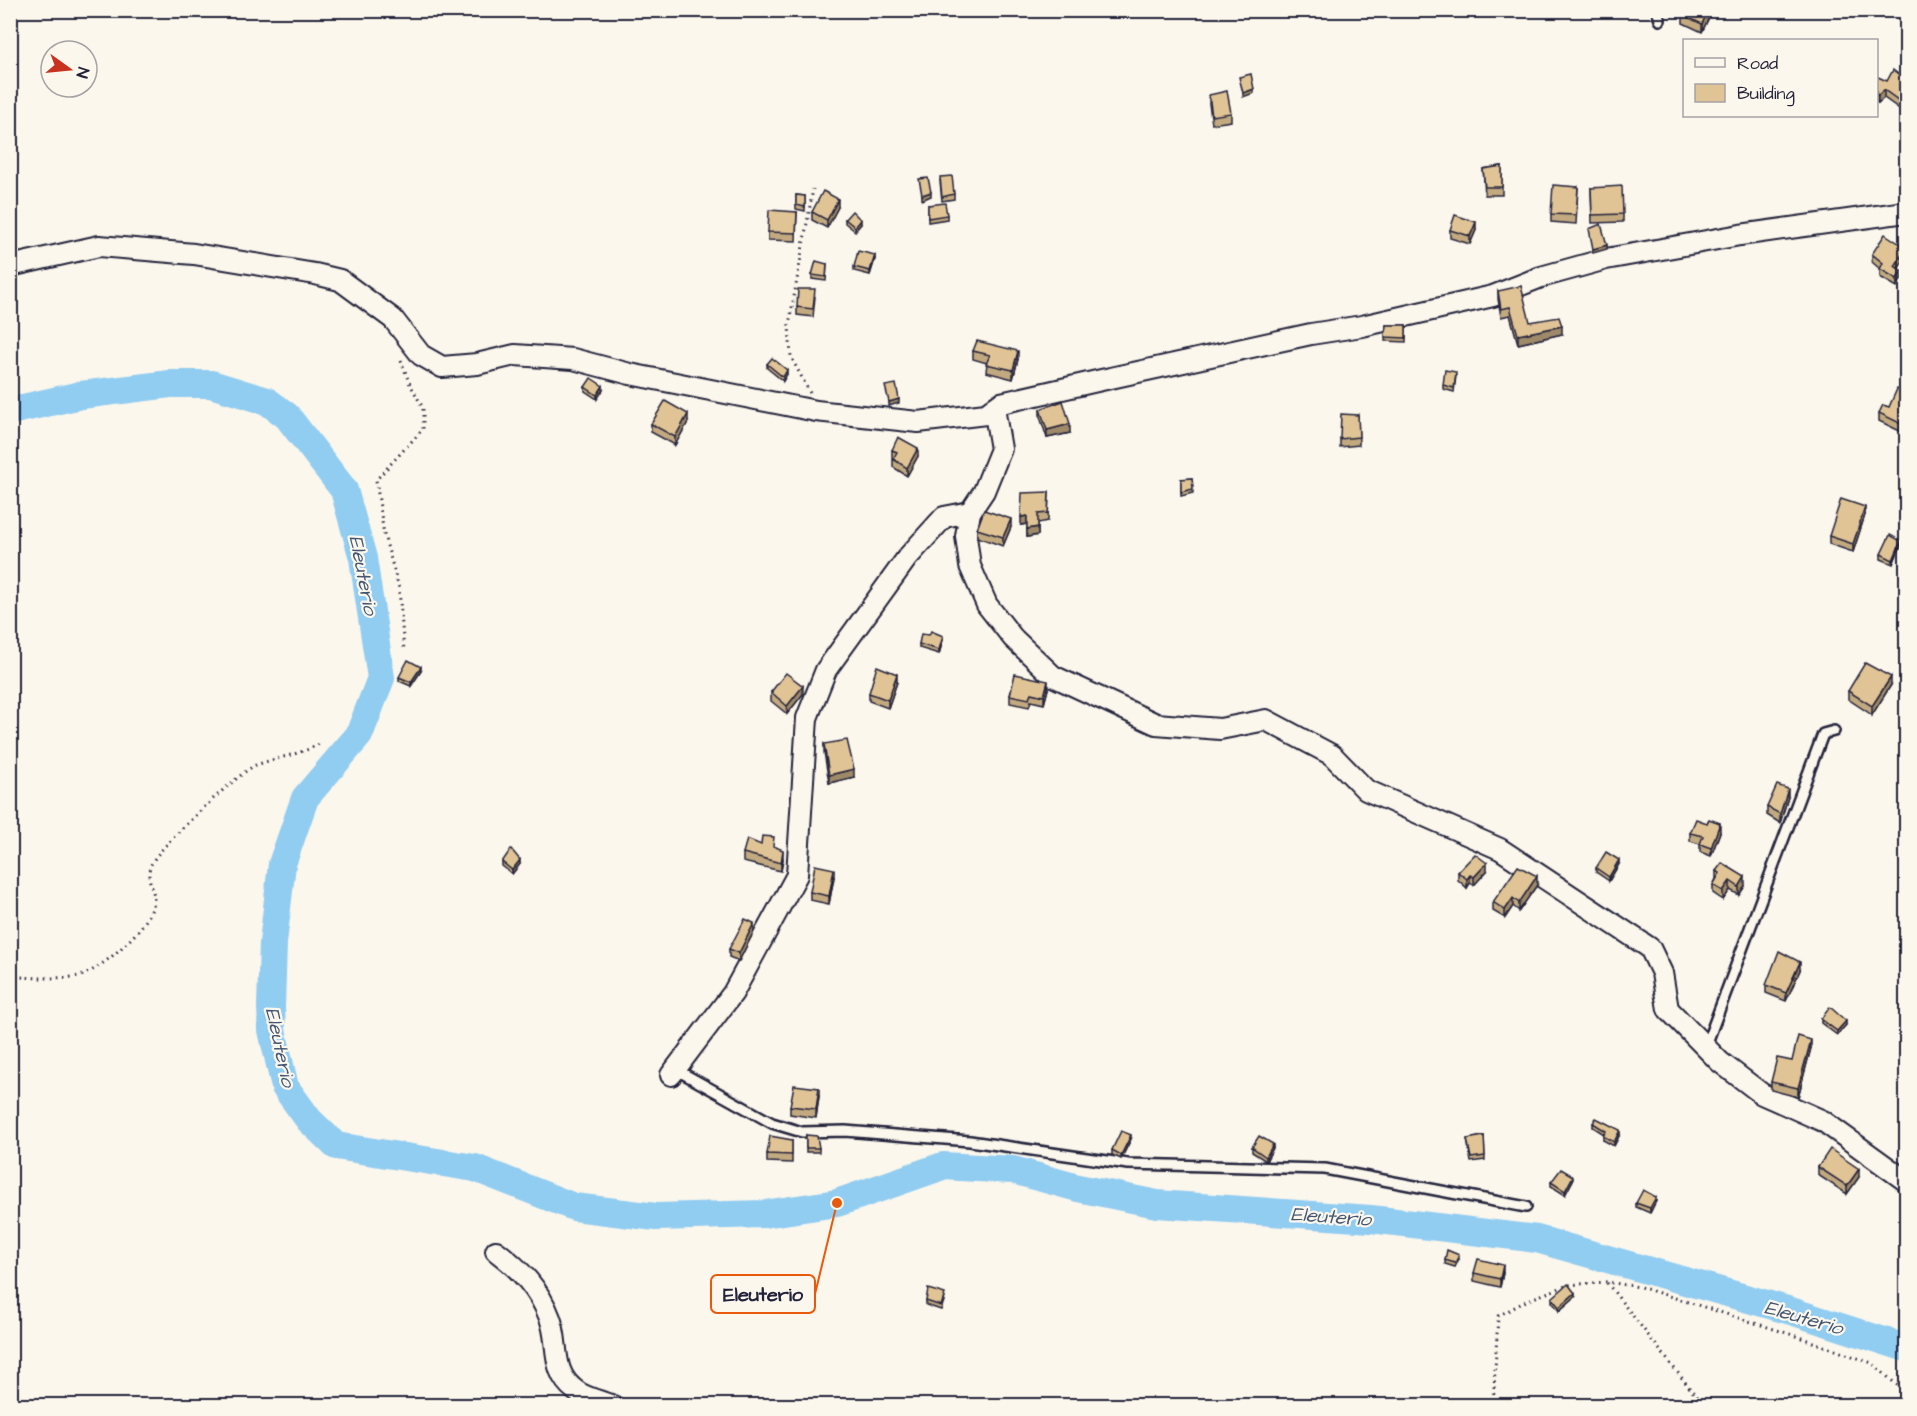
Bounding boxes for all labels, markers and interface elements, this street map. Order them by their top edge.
north arrow [39,39,99,99]
legend [1683,39,1878,117]
text: Road [1737,51,1778,76]
text: N [71,65,94,80]
text: Building [1737,81,1795,107]
water label: Eleuterio [342,533,385,619]
water label: Eleuterio [258,1005,302,1091]
water label: Eleuterio [1290,1200,1374,1234]
callout: Eleuterio [711,1275,815,1313]
text: Eleuterio [723,1281,804,1309]
water label: Eleuterio [1761,1293,1848,1343]

